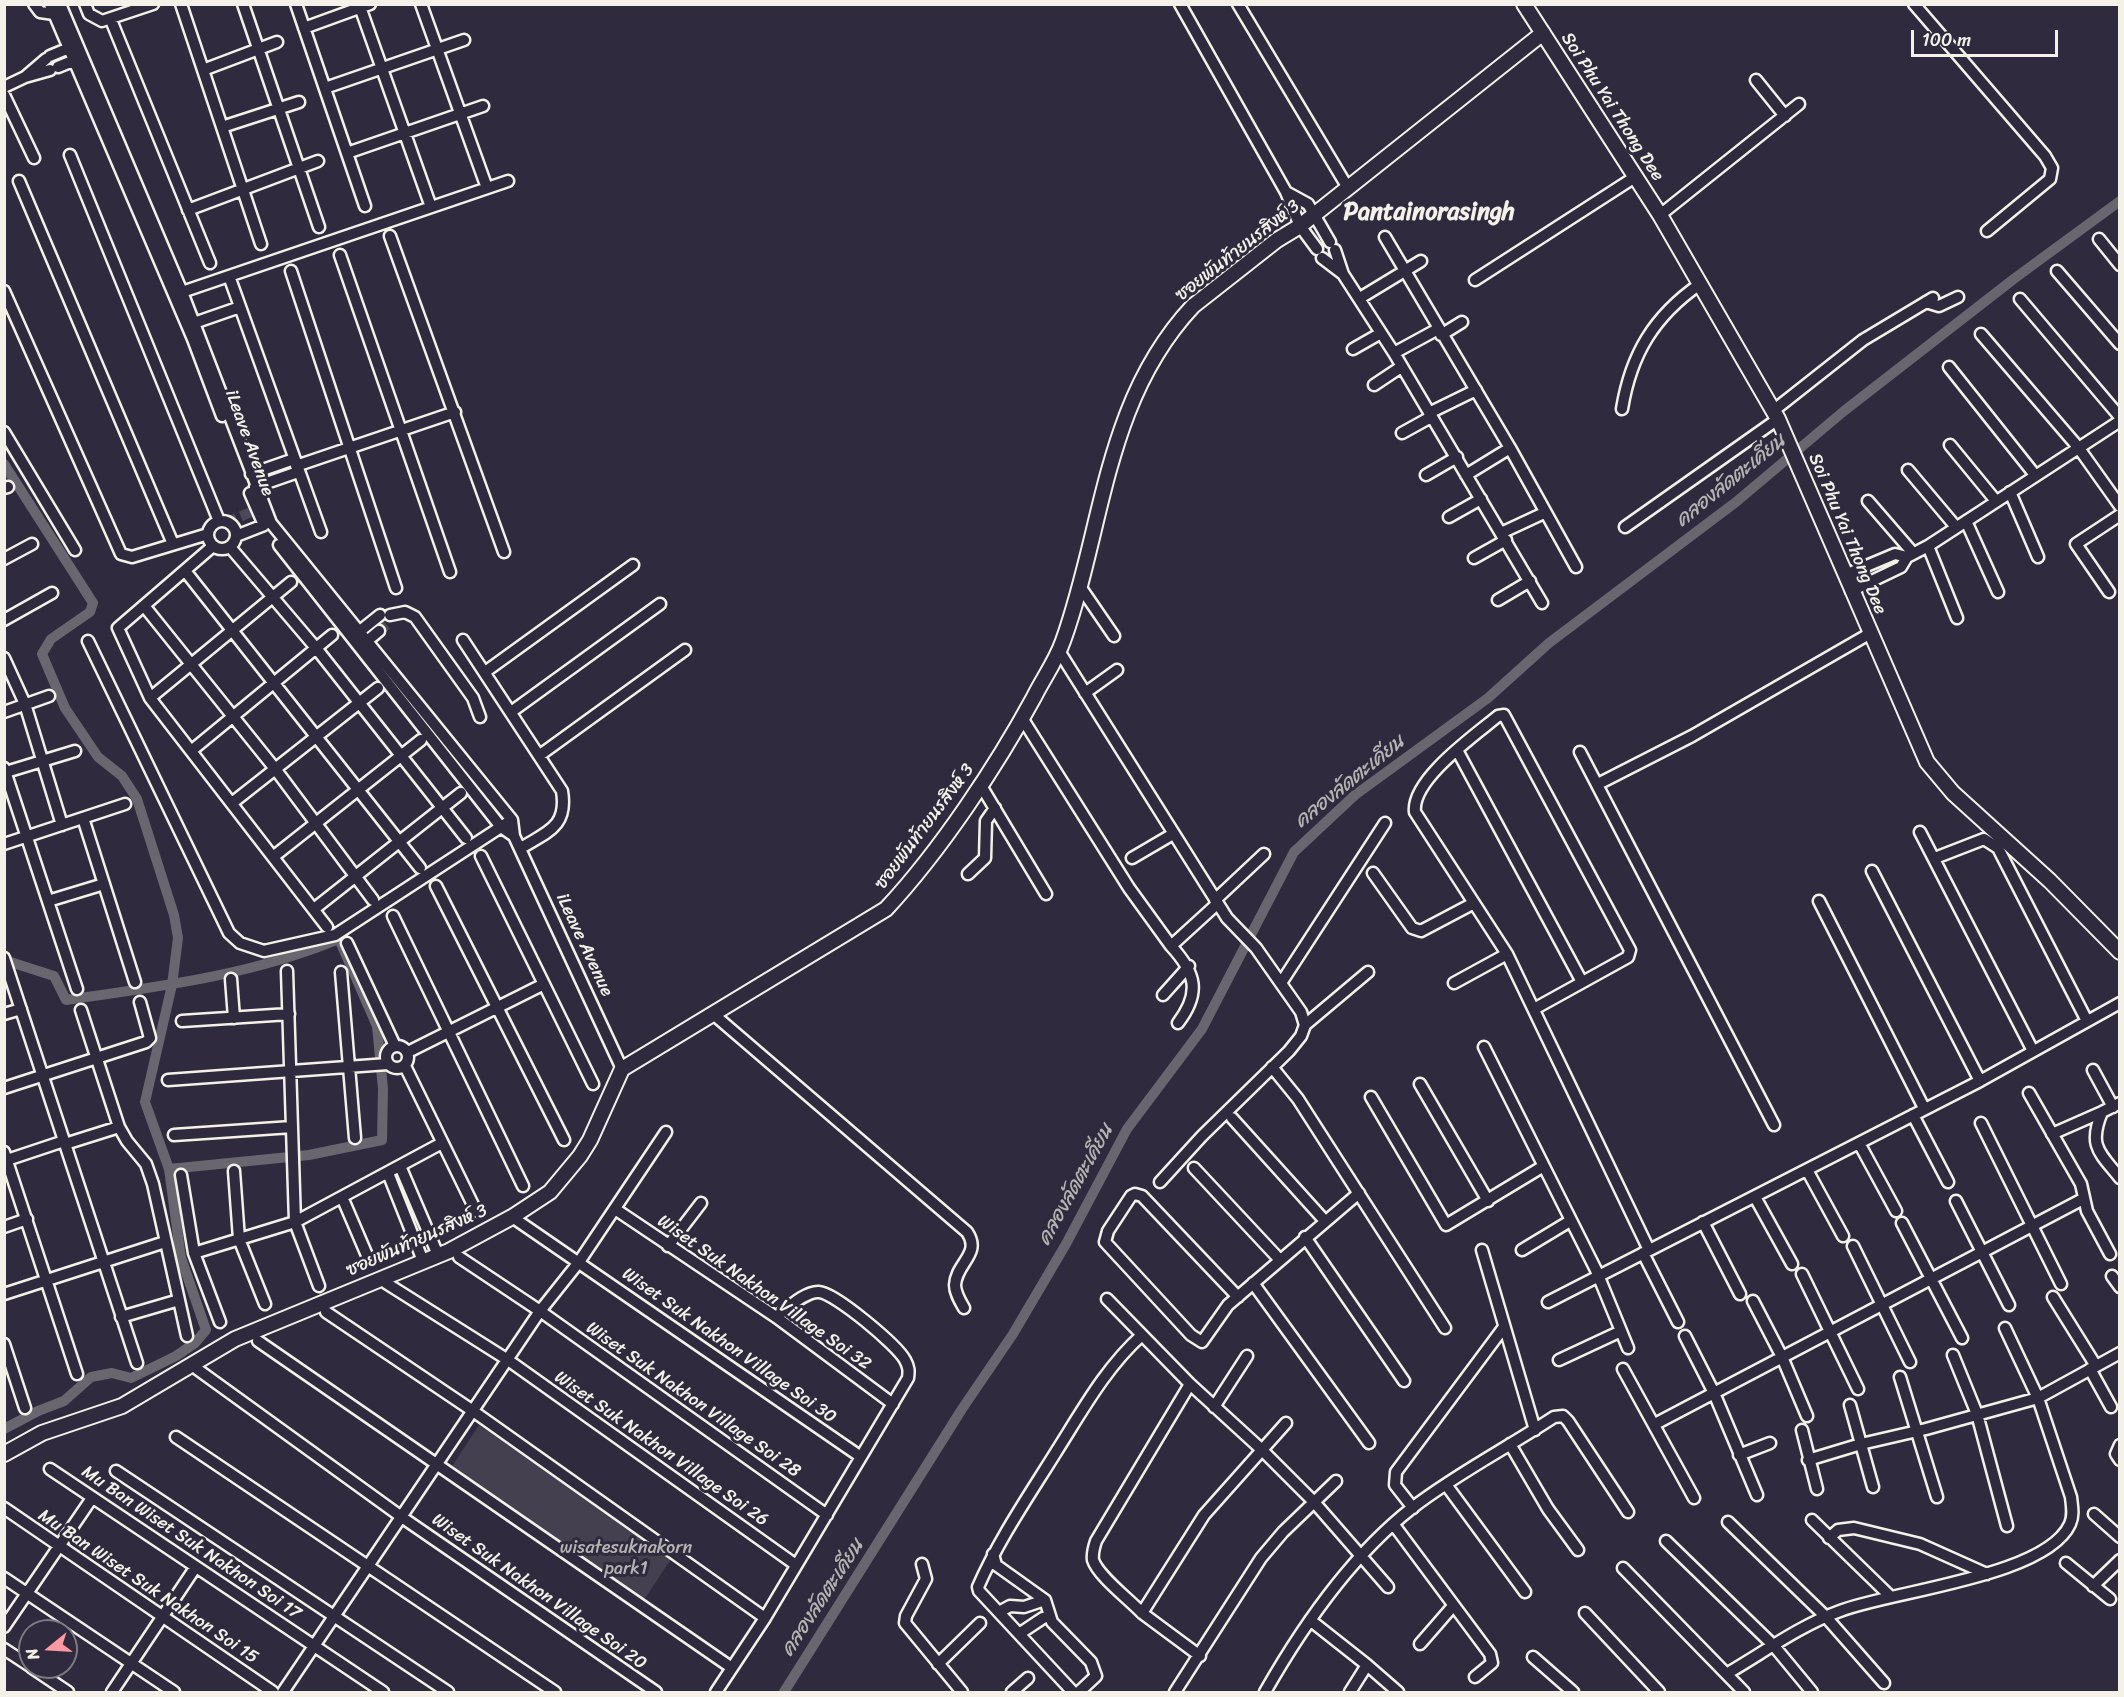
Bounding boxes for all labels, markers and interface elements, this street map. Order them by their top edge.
scale bar [1914,18,2061,56]
text: 100 m [1922,24,1971,56]
street label: Soi Phu Yai Thong Dee [1556,29,1668,185]
street label: ซอยพันท้ายนรสิงห์ 3 [1172,196,1304,306]
district label: Pantainorasingh [1343,199,1515,227]
street label: iLeave Avenue [220,387,278,499]
water label: คลองลัดตะเคียน [1671,429,1791,533]
street label: Soi Phu Yai Thong Dee [1803,450,1891,618]
water label: คลองลัดตะเคียน [1290,730,1410,834]
street label: ซอยพันท้ายนรสิงห์ 3 [871,760,979,894]
street label: iLeave Avenue [551,890,617,1000]
water label: คลองลัดตะเคียน [1033,1120,1119,1250]
street label: ซอยพันท้ายนรสิงห์ 3 [343,1200,491,1282]
street label: Wiset Suk Nakhon Village Soi 32 [653,1211,875,1375]
street label: Wiset Suk Nakhon Village Soi 30 [618,1263,840,1429]
street label: Wiset Suk Nakhon Village Soi 28 [582,1317,804,1483]
street label: Wiset Suk Nakhon Village Soi 26 [550,1367,772,1531]
street label: Mu Ban Wiset Suk Nakhon Soi 17 [77,1461,305,1625]
street label: Mu Ban Wiset Suk Nakhon Soi 15 [34,1505,262,1669]
street label: Wiset Suk Nakhon Village Soi 20 [427,1509,651,1675]
water label: คลองลัดตะเคียน [776,1535,870,1661]
park label: wisatesuknakorn park1 [560,1537,692,1580]
north arrow [18,1619,78,1679]

